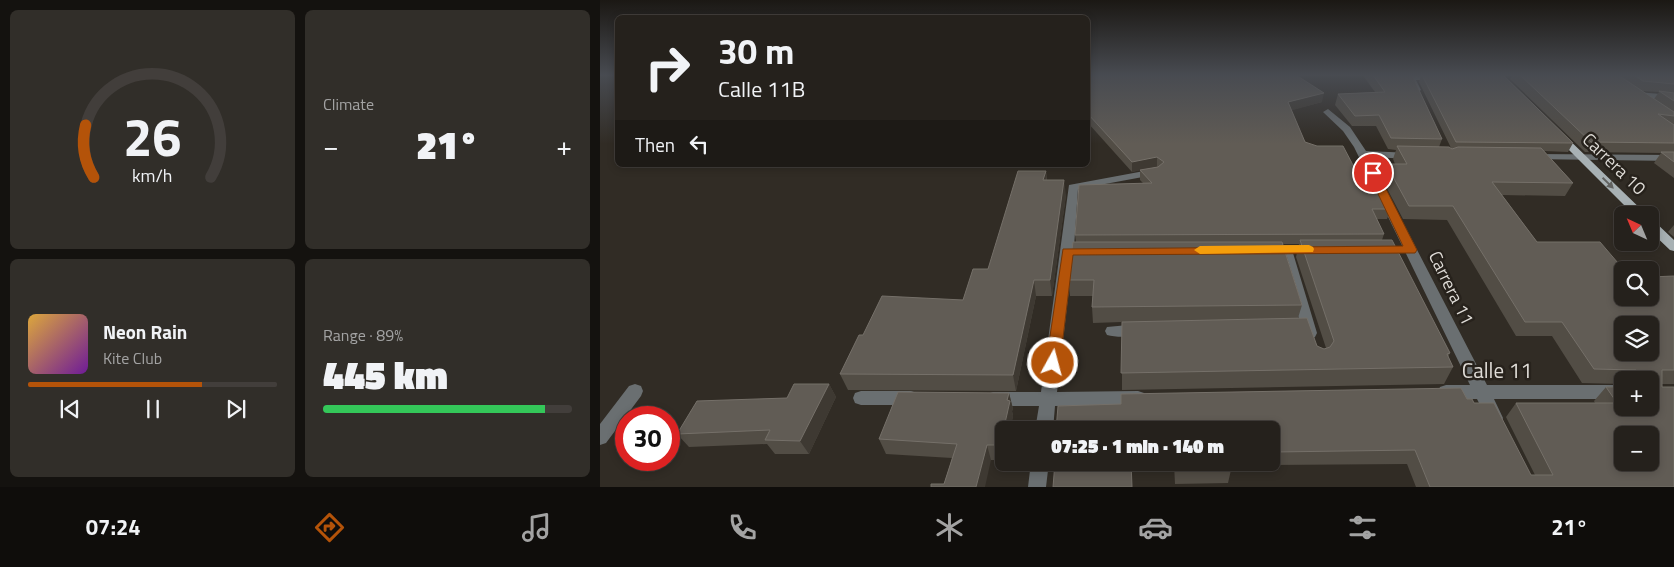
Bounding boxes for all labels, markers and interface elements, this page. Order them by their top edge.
text: 30 m [718,24,794,78]
icon: right [635,35,700,100]
text: Calle 11B [718,72,805,106]
text: Climate [323,92,374,116]
text: 26 [123,97,182,176]
text: 21° [416,116,479,174]
text: − [323,124,339,167]
text: + [556,124,572,167]
street label: Carrera 10 [1576,126,1652,201]
text: Then [635,130,675,159]
icon: left [685,130,713,158]
pin [1352,152,1394,194]
icon: arrive [1359,159,1387,187]
text: km/h [132,162,173,189]
one-way arrow [1602,177,1614,189]
north arrow [1614,206,1659,251]
map controls [1614,206,1659,471]
street label: Carrera 11 [1422,246,1481,329]
button: search [1614,261,1659,306]
button: layers [1614,316,1659,361]
text: Neon Rain [103,317,187,346]
text: Range · 89% [323,323,403,347]
position arrow [1026,336,1078,388]
text: Kite Club [103,346,162,370]
text: 445 km [323,346,448,404]
street label: Calle 11 [1462,354,1532,386]
button: + [1614,371,1659,416]
icon: previous [56,395,84,423]
icon: pause [139,395,167,423]
icon: next [222,395,250,423]
speed limit sign: 30 [615,406,680,471]
button: − [1614,426,1659,471]
text: 07:25 · 1 min · 140 m [1051,431,1224,460]
text: 07:24 [86,510,141,544]
icon: directions [312,510,347,545]
icon: music [519,510,554,545]
icon: phone [725,510,760,545]
icon: climate [932,510,967,545]
icon: car [1138,510,1173,545]
icon: filters [1345,510,1380,545]
text: 21° [1551,510,1588,544]

